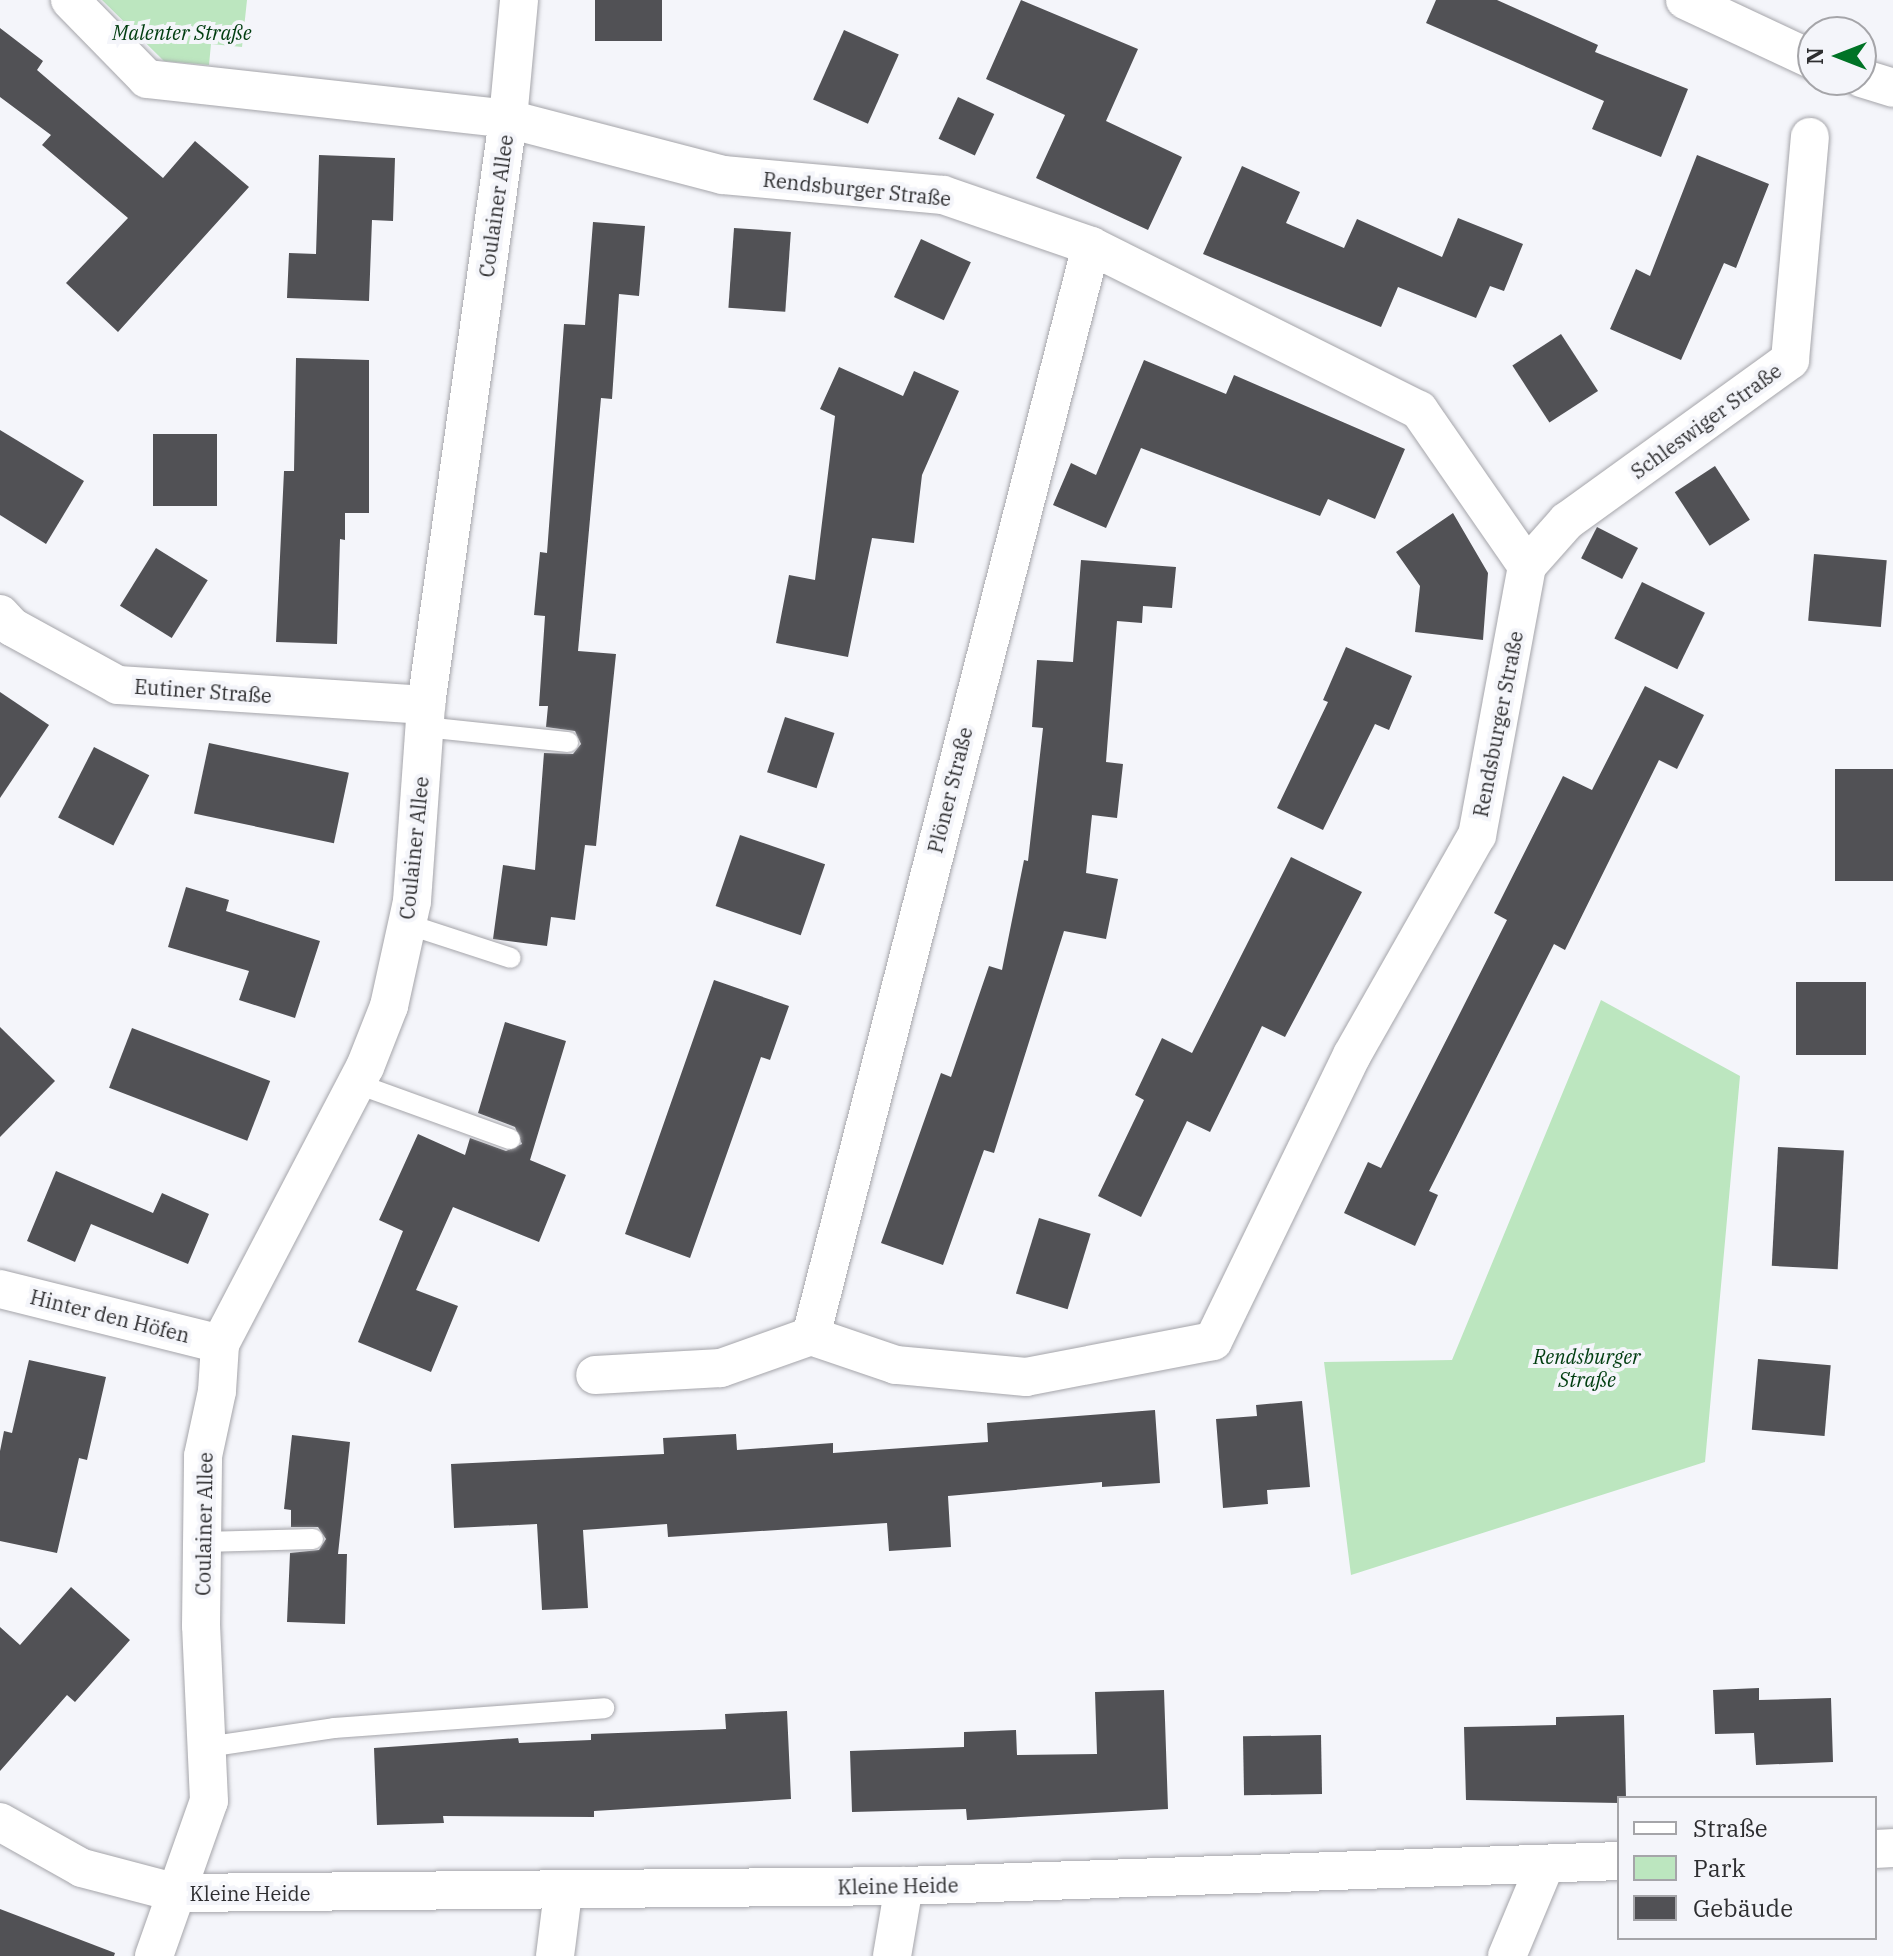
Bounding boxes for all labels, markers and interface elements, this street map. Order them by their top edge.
north arrow [1797,16,1877,96]
park label: Malenter Straße [112,20,252,44]
text: N [1800,47,1829,65]
street label: Coulainer Allee [474,133,518,279]
street label: Rendsburger Straße [762,167,952,211]
street label: Schleswiger Straße [1626,358,1786,484]
street label: Rendsburger Straße [1468,629,1528,819]
street label: Eutiner Straße [133,674,273,708]
street label: Plöner Straße [923,725,977,855]
street label: Coulainer Allee [395,775,433,921]
street label: Hinter den Höfen [28,1285,192,1347]
park label: Rendsburger Straße [1533,1344,1641,1391]
street label: Coulainer Allee [191,1452,217,1596]
legend [1617,1796,1877,1940]
text: Straße [1693,1812,1768,1844]
text: Park [1693,1852,1745,1884]
street label: Kleine Heide [837,1873,959,1899]
street label: Kleine Heide [190,1881,310,1905]
text: Gebäude [1693,1892,1793,1924]

